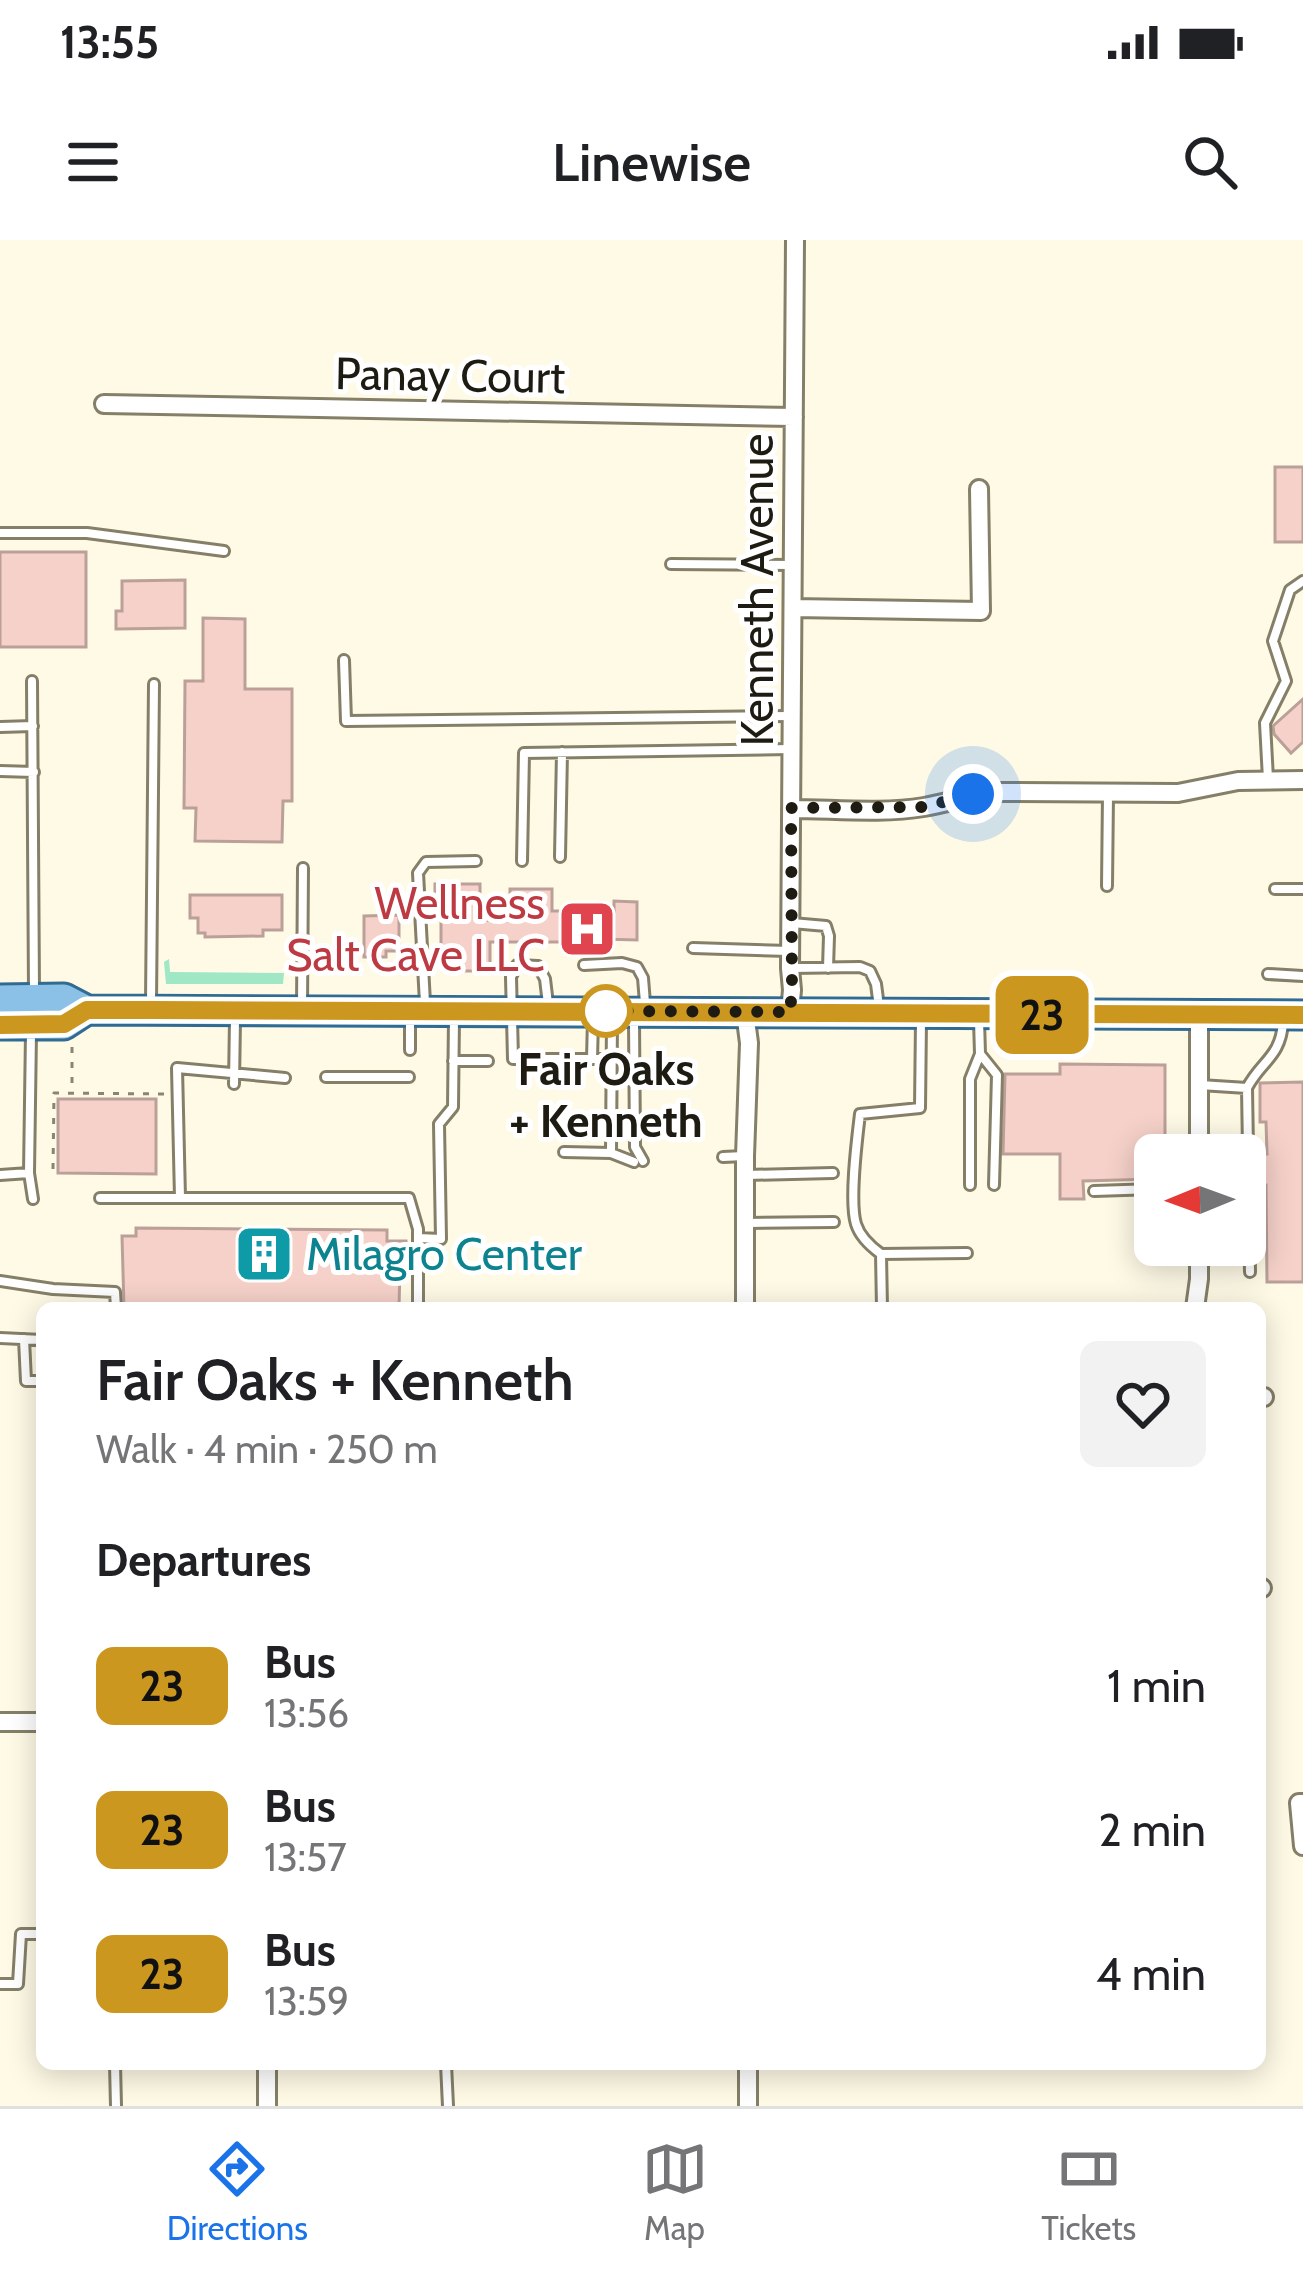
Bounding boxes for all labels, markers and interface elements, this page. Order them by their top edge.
text: 13:55 [60,15,159,69]
icon: menu [60,129,126,195]
text: Linewise [552,129,751,195]
icon: search [1177,129,1243,195]
street label: Panay Court [334,346,566,404]
street label: Kenneth Avenue [730,434,784,746]
your location [943,764,1003,824]
place label: Wellness Salt Cave LLC [286,876,545,982]
hospital icon: Wellness Salt Cave LLC [556,898,618,960]
line badge: 23 [988,976,1096,1054]
marker: Fair Oaks + Kenneth [581,986,631,1036]
text: 23 [1020,989,1064,1041]
place label: Fair Oaks + Kenneth [509,1042,703,1148]
north arrow [1134,1134,1266,1266]
map controls [1134,1134,1266,1266]
building icon: Milagro Center [233,1223,295,1285]
place label: Milagro Center [306,1227,583,1281]
button: heart [1080,1341,1206,1467]
text: Fair Oaks + Kenneth [96,1345,574,1414]
text: Walk · 4 min · 250 m [96,1425,438,1473]
text: Departures [96,1533,311,1587]
text: Bus [264,1635,336,1689]
text: 1 min [1107,1659,1206,1713]
text: 23 [140,1660,184,1712]
text: 13:56 [264,1689,349,1737]
text: Bus [264,1779,336,1833]
text: 2 min [1098,1803,1206,1857]
text: 23 [140,1804,184,1856]
text: 13:57 [264,1833,347,1881]
text: Bus [264,1923,336,1977]
text: 4 min [1096,1947,1206,2001]
text: 23 [140,1948,184,2000]
text: 13:59 [264,1977,349,2025]
tab: Directions [167,2136,308,2248]
tab: Map [642,2136,708,2248]
tab: Tickets [1041,2136,1136,2248]

